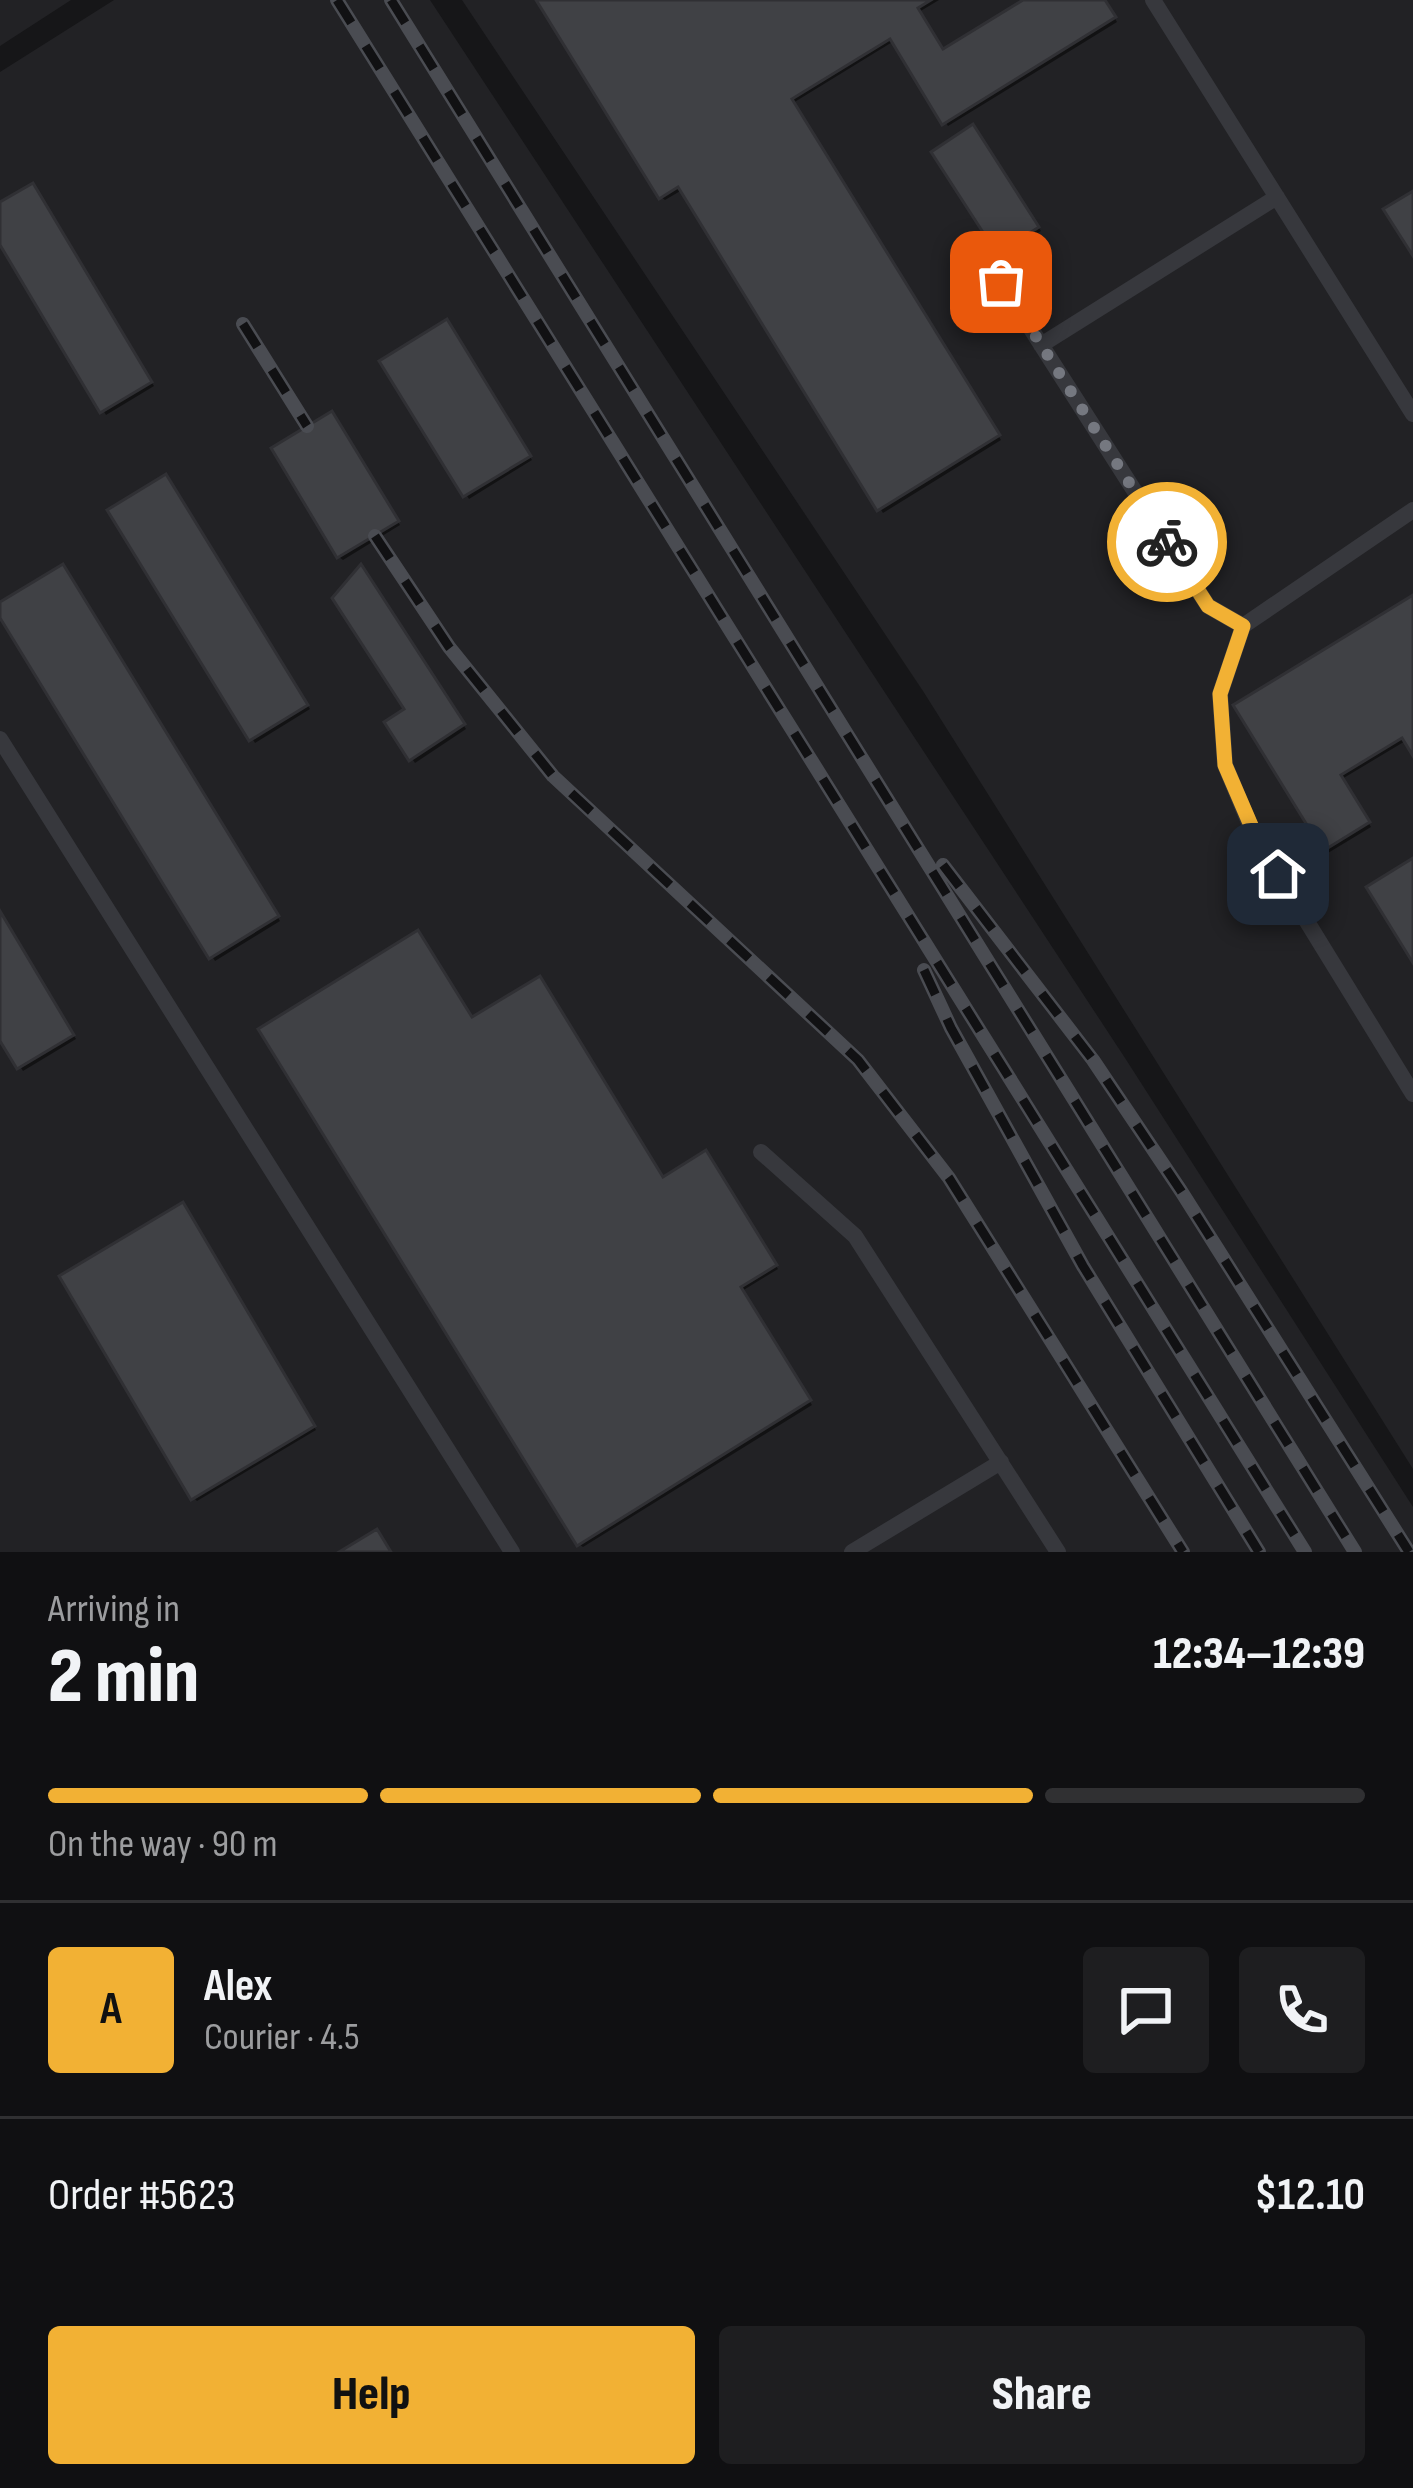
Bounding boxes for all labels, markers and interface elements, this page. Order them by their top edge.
pin [950,231,1052,333]
icon: bag [968,249,1034,315]
courier [1107,482,1227,602]
icon: bike [1134,509,1200,575]
pin [1227,823,1329,925]
icon: home [1245,841,1311,907]
text: Arriving in [48,1586,180,1633]
text: 12:34–12:39 [1153,1627,1365,1682]
text: 2 min [48,1631,199,1724]
text: On the way · 90 m [48,1821,278,1868]
button: chat [1083,1947,1209,2073]
button: phone [1239,1947,1365,2073]
text: Alex [204,1959,272,2014]
text: A [100,1982,122,2037]
text: Courier · 4.5 [204,2014,360,2061]
text: Order #5623 [48,2168,235,2223]
text: $12.10 [1254,2168,1365,2223]
button: Help [48,2326,695,2464]
button: Share [719,2326,1365,2464]

